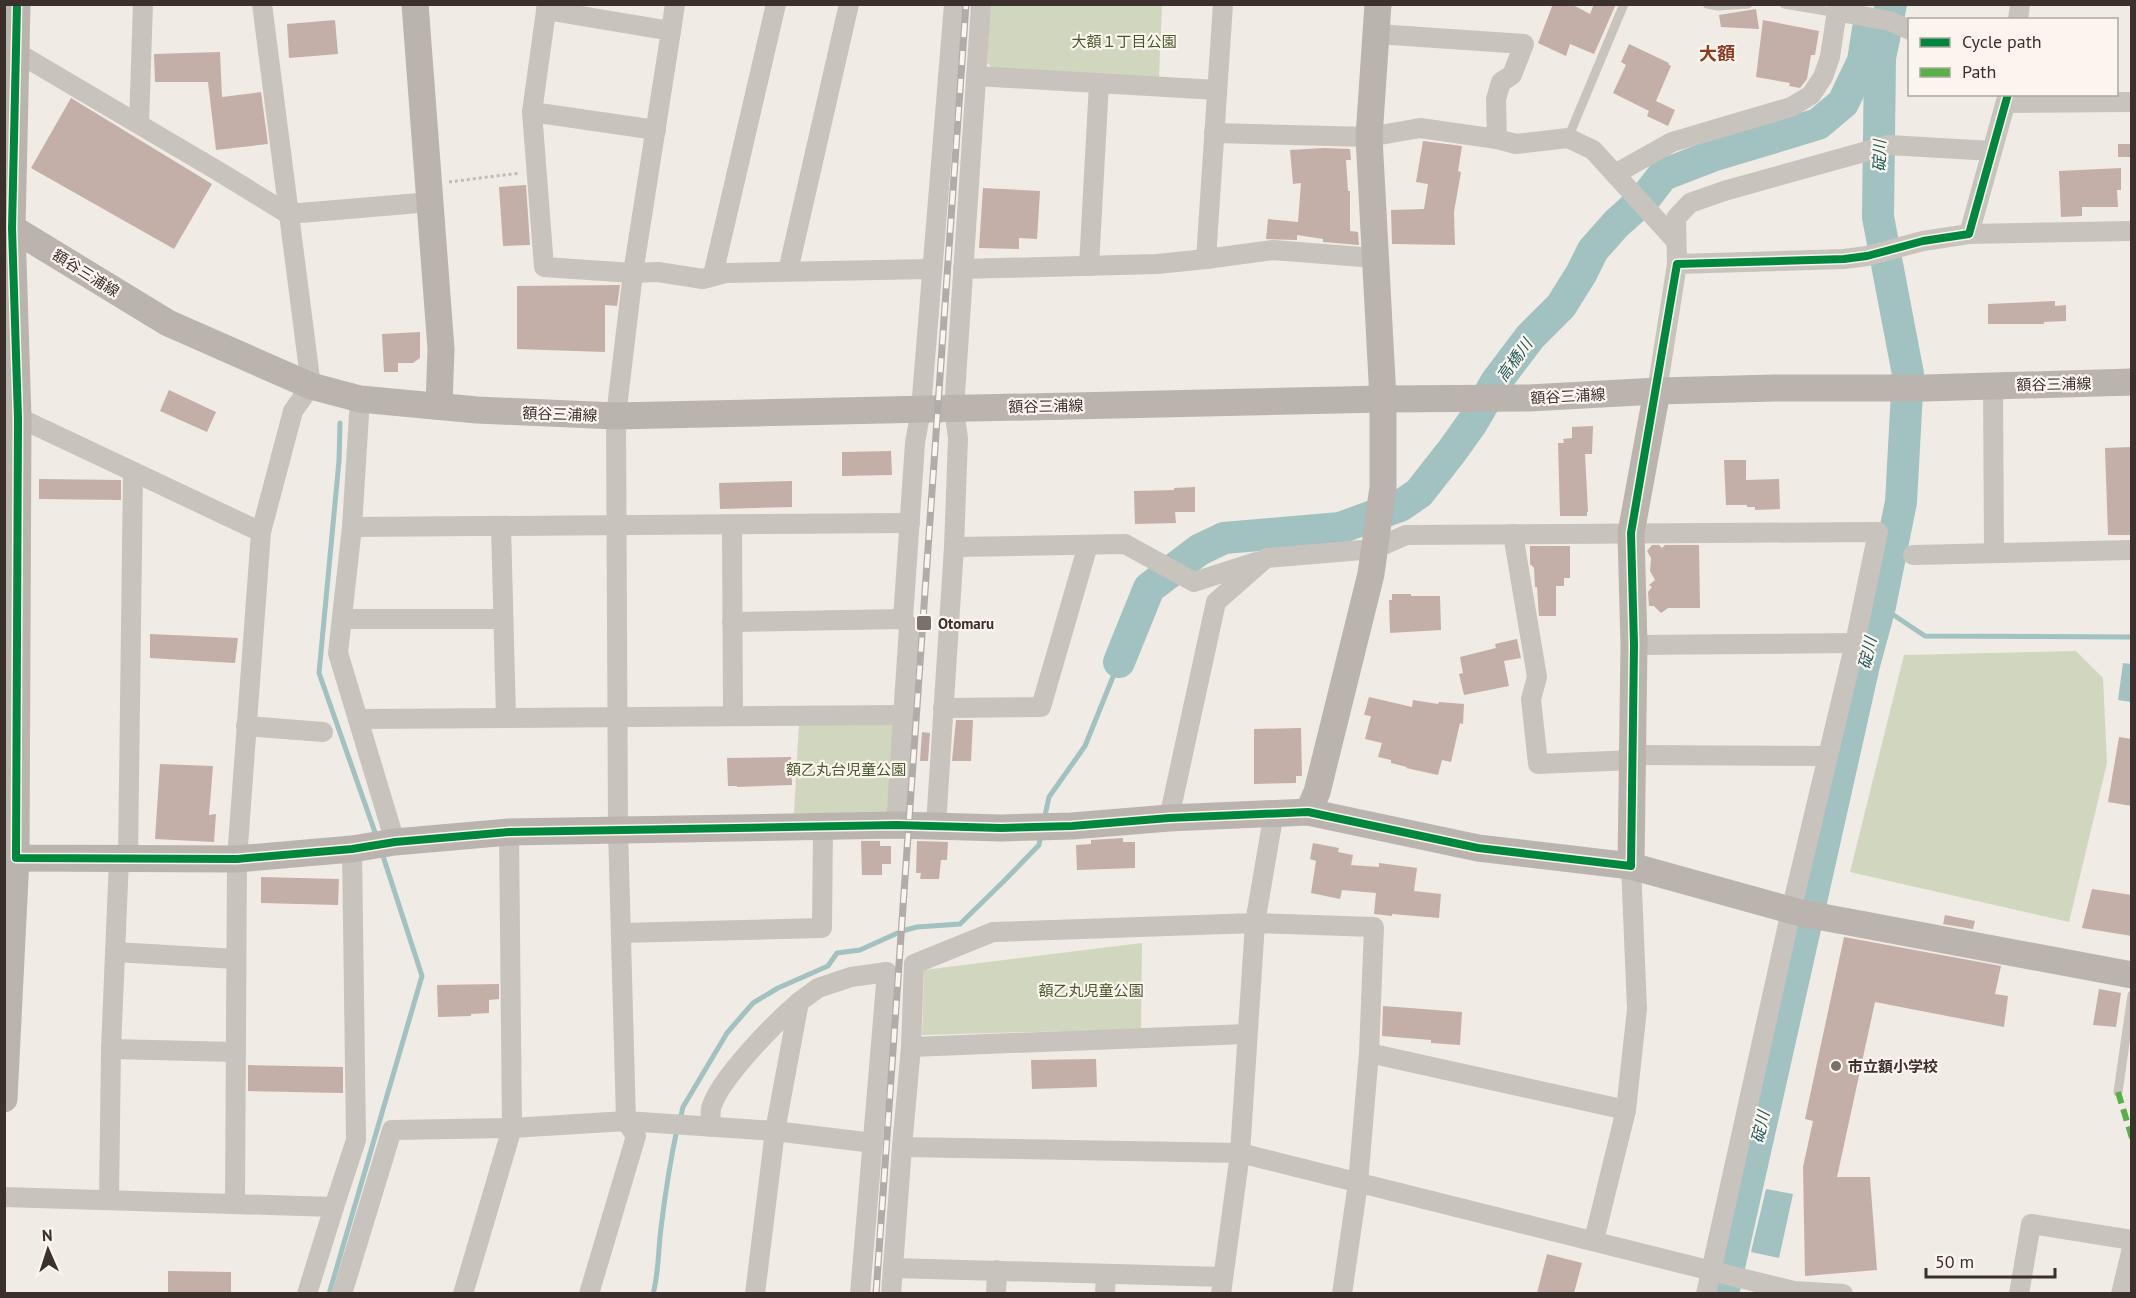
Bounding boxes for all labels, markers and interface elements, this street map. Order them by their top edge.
legend [1908,18,2118,96]
text: Cycle path [1962,30,2042,53]
park label: 大額１丁目公園 [1071,32,1177,51]
district label: 大額 [1699,42,1735,65]
text: Path [1962,60,1996,83]
water label: 碇川 [1869,138,1889,172]
street label: 額谷三浦線 [49,245,123,301]
water label: 高橋川 [1492,333,1537,385]
street label: 額谷三浦線 [2016,374,2092,394]
street label: 額谷三浦線 [1530,385,1606,407]
street label: 額谷三浦線 [1008,396,1084,416]
street label: 額谷三浦線 [522,403,598,425]
marker: Otomaru [915,614,933,632]
place label: Otomaru [938,614,994,633]
water label: 碇川 [1854,633,1881,671]
park label: 額乙丸台児童公園 [786,760,906,779]
park label: 額乙丸児童公園 [1038,981,1144,1000]
place label: 市立額小学校 [1848,1057,1938,1076]
marker: 市立額小学校 [1829,1059,1843,1073]
water label: 碇川 [1747,1107,1774,1145]
north arrow [18,1220,78,1280]
text: N [41,1225,53,1245]
scale bar [1926,1241,2055,1279]
text: 50 m [1935,1250,1974,1273]

